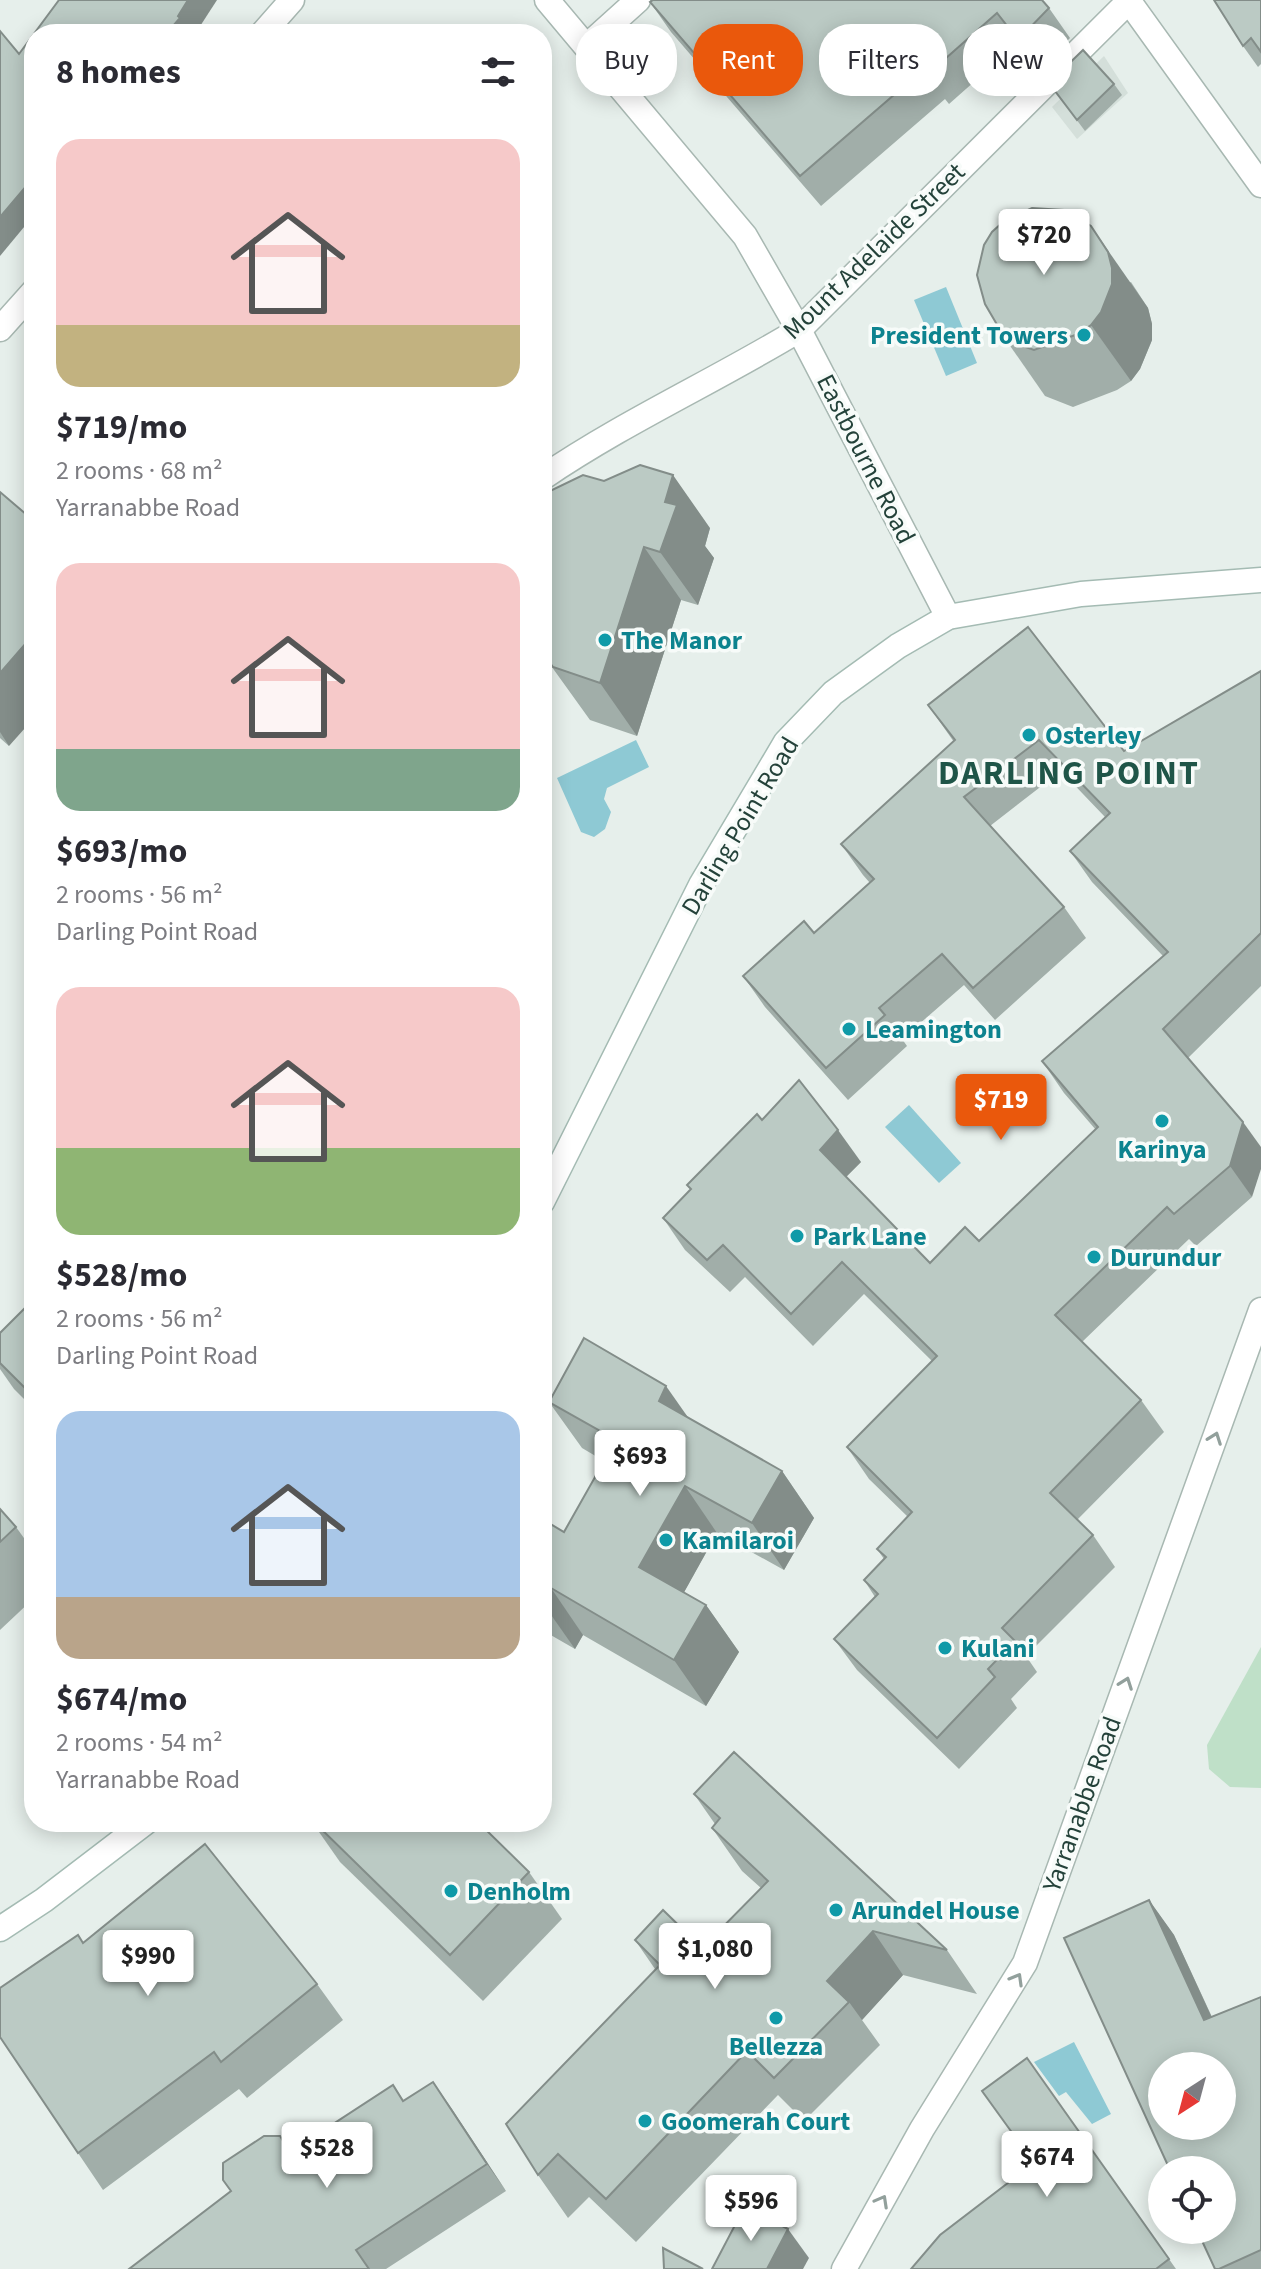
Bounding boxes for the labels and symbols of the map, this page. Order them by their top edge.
street label: Mount Adelaide Street [775,154,974,348]
pin: $720 [997,209,1091,277]
place label: President Towers [870,317,1068,354]
marker: President Towers [1075,326,1093,344]
street label: Eastbourne Road [807,368,925,550]
place label: The Manor [621,622,743,659]
marker: The Manor [596,631,614,649]
place label: Osterley [1045,717,1142,754]
marker: Osterley [1020,726,1038,744]
street label: Darling Point Road [672,730,808,922]
district label: DARLING POINT [938,749,1200,798]
place label: Leamington [865,1011,1002,1048]
marker: Leamington [840,1020,858,1038]
pin: $719 [954,1074,1048,1142]
marker: Karinya [1153,1112,1171,1130]
place label: Karinya [1118,1131,1206,1168]
place label: Park Lane [813,1218,927,1255]
marker: Park Lane [788,1227,806,1245]
place label: Durundur [1110,1239,1222,1276]
marker: Durundur [1085,1248,1103,1266]
pin: $693 [593,1430,687,1498]
one-way arrow [1205,1432,1221,1446]
place label: Kamilaroi [682,1522,794,1559]
marker: Kamilaroi [657,1531,675,1549]
place label: Kulani [961,1630,1035,1667]
marker: Kulani [936,1639,954,1657]
one-way arrow [1116,1676,1133,1690]
street label: Yarranabbe Road [1033,1711,1131,1898]
place label: Denholm [467,1873,571,1910]
marker: Denholm [442,1882,460,1900]
place label: Arundel House [851,1892,1020,1929]
marker: Arundel House [827,1901,845,1919]
pin: $1,080 [650,1923,780,1991]
pin: $990 [101,1930,195,1998]
one-way arrow [1007,1973,1022,1987]
marker: Bellezza [767,2009,785,2027]
place label: Bellezza [729,2028,823,2065]
north arrow [1148,2052,1236,2140]
place label: Goomerah Court [661,2103,850,2140]
marker: Goomerah Court [636,2112,654,2130]
pin: $528 [280,2122,374,2190]
pin: $674 [1000,2131,1094,2199]
pin: $596 [704,2175,798,2243]
one-way arrow [872,2195,887,2209]

